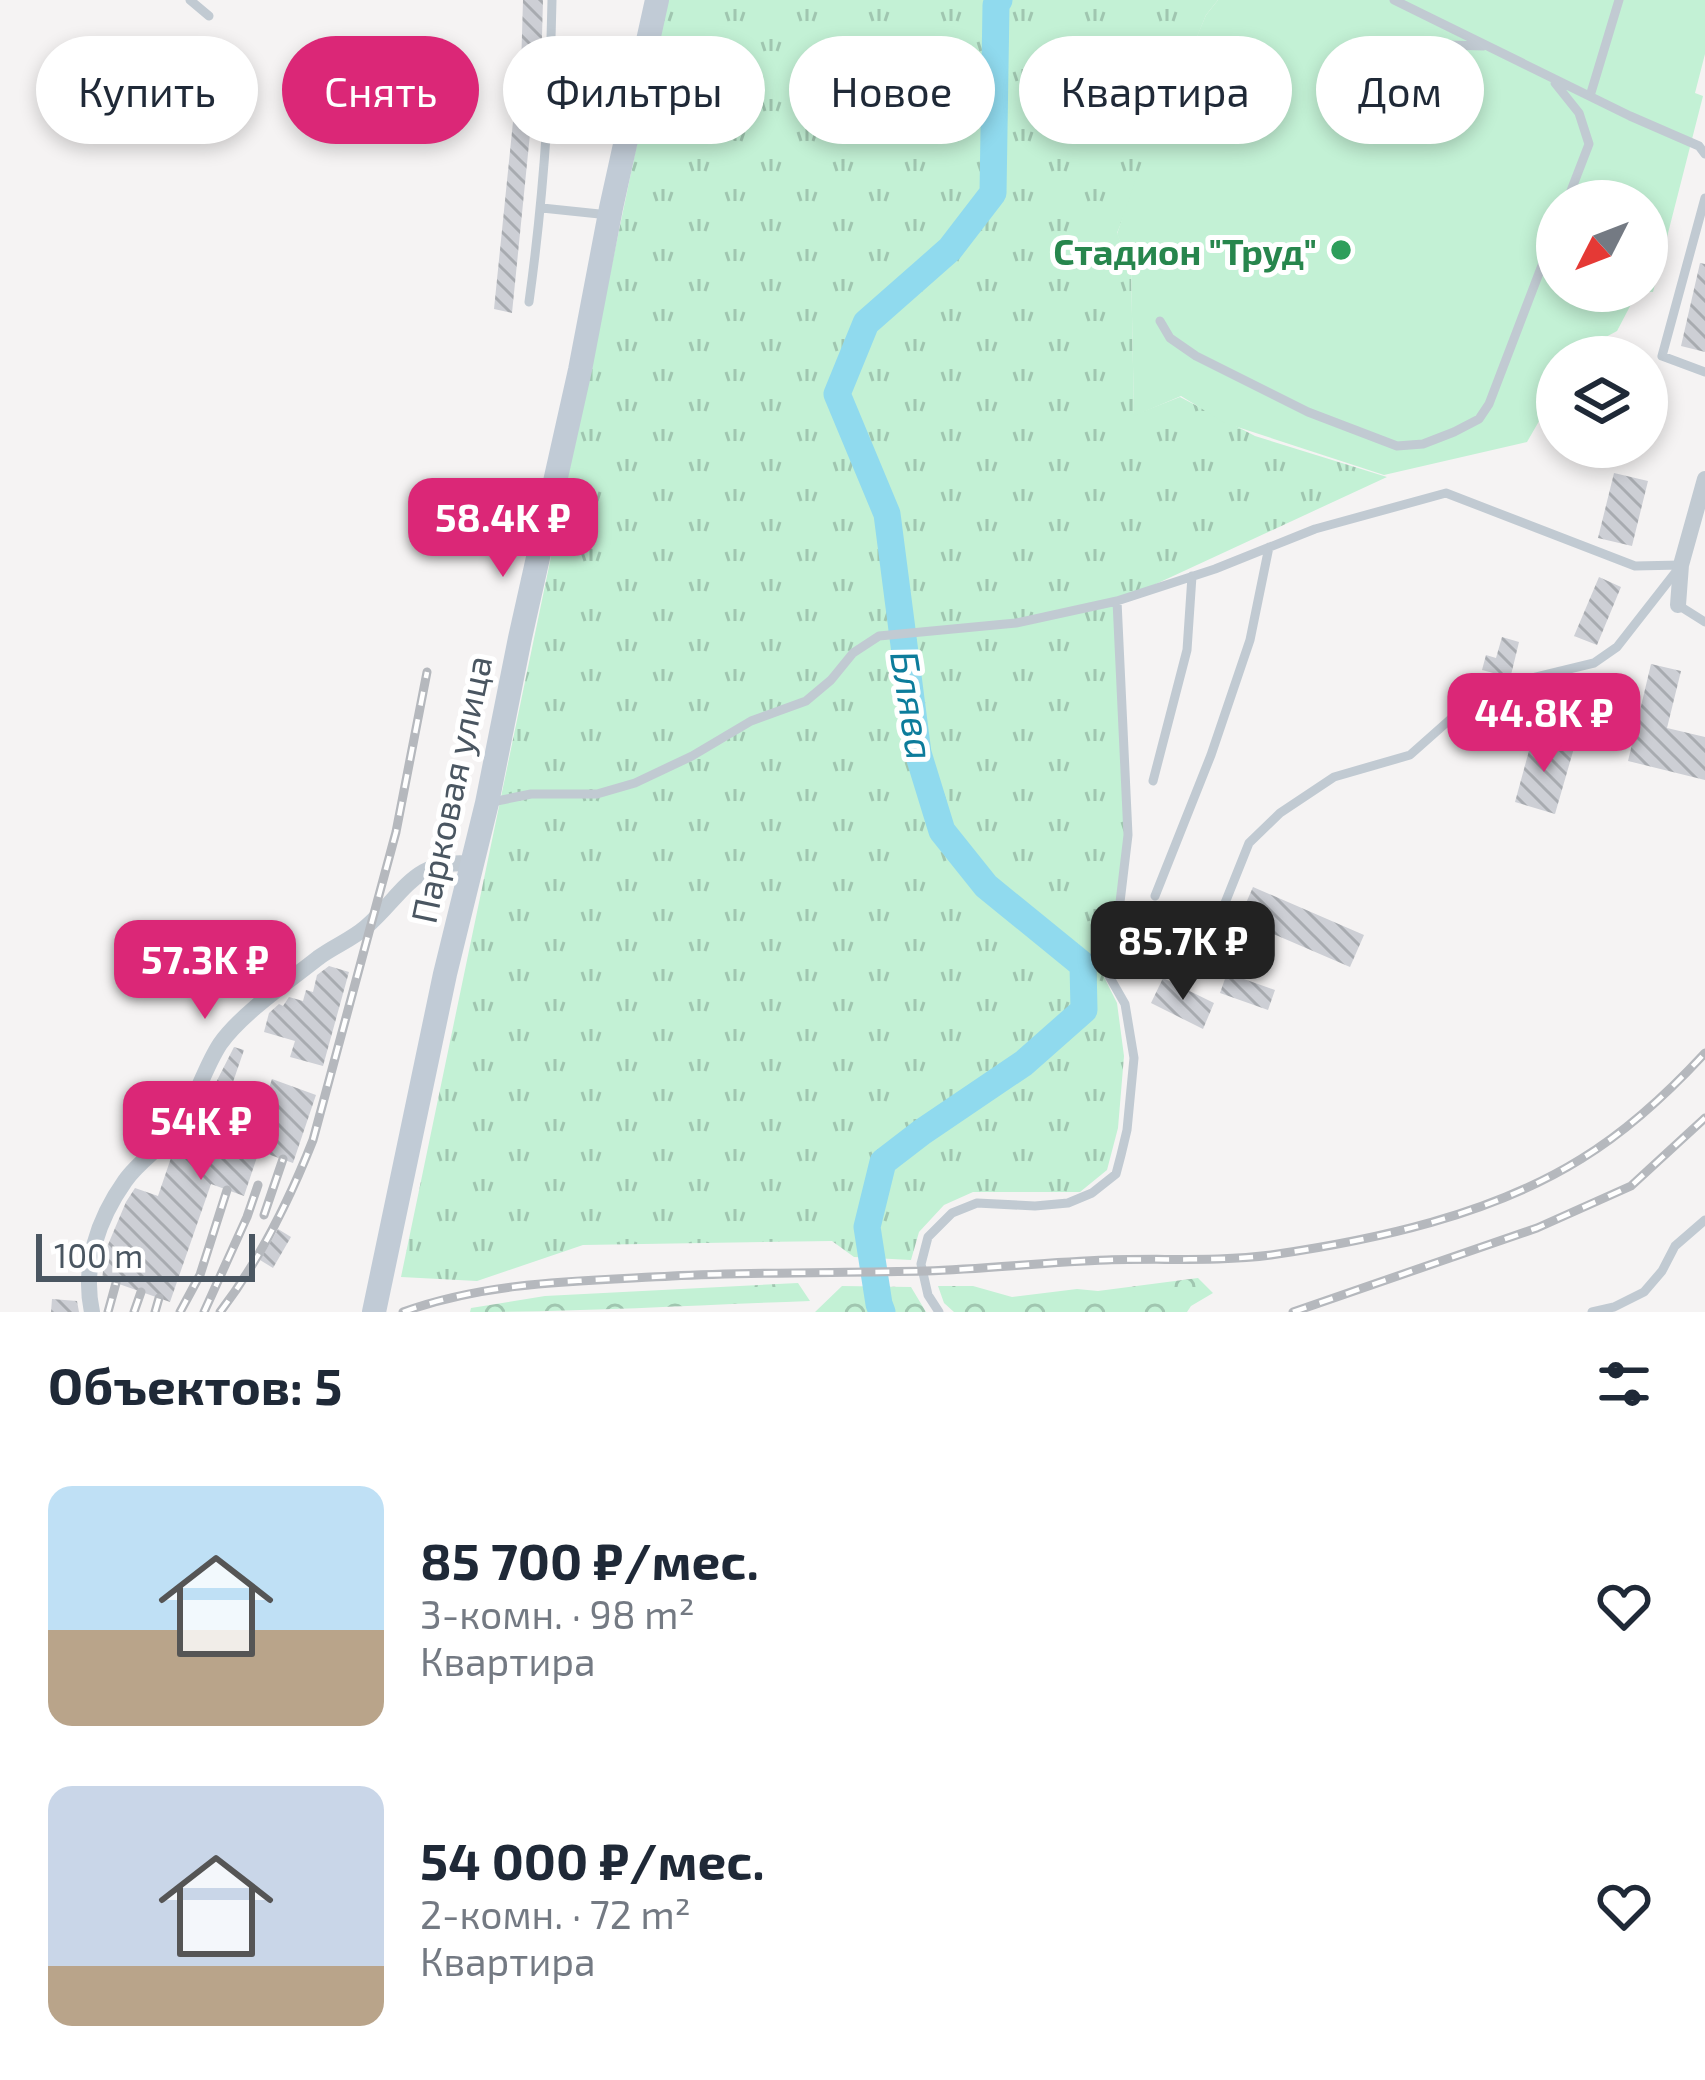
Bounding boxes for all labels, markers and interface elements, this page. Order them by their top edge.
chip: Купить [36,36,258,144]
chip: Снять [282,36,479,144]
chip: Фильтры [503,36,765,144]
chip: Новое [789,36,995,144]
chip: Квартира [1019,36,1292,144]
chip: Дом [1316,36,1484,144]
north arrow [1536,180,1668,312]
map controls [1536,180,1668,468]
place label: Стадион "Труд" [1053,229,1317,273]
marker: Стадион "Труд" [1328,237,1354,263]
button: layers [1536,336,1668,468]
pin: 58.4K ₽ [392,478,614,580]
text: 58.4K ₽ [435,493,571,540]
water label: Блява [882,647,946,763]
street label: Парковая улица [401,651,500,927]
pin: 44.8K ₽ [1433,673,1655,775]
text: 44.8K ₽ [1474,688,1614,735]
pin: 85.7K ₽ [1072,901,1294,1003]
text: 85.7K ₽ [1118,916,1248,963]
pin: 57.3K ₽ [94,920,316,1022]
text: 57.3K ₽ [141,935,269,982]
pin: 54K ₽ [117,1081,285,1183]
text: 54K ₽ [150,1096,252,1143]
scale bar [36,1228,255,1281]
text: 100 m [54,1235,143,1275]
icon: filters [1591,1351,1657,1417]
text: Объектов: 5 [48,1354,342,1415]
text: 85 700 ₽/мес. [420,1529,759,1590]
icon: home [144,1534,288,1678]
icon: heart [1591,1573,1657,1639]
text: 3-комн. · 98 m² [420,1590,695,1637]
text: Квартира [420,1637,596,1684]
text: 54 000 ₽/мес. [420,1829,765,1890]
icon: home [144,1834,288,1978]
icon: heart [1591,1873,1657,1939]
text: 2-комн. · 72 m² [420,1890,691,1937]
text: Квартира [420,1937,596,1984]

